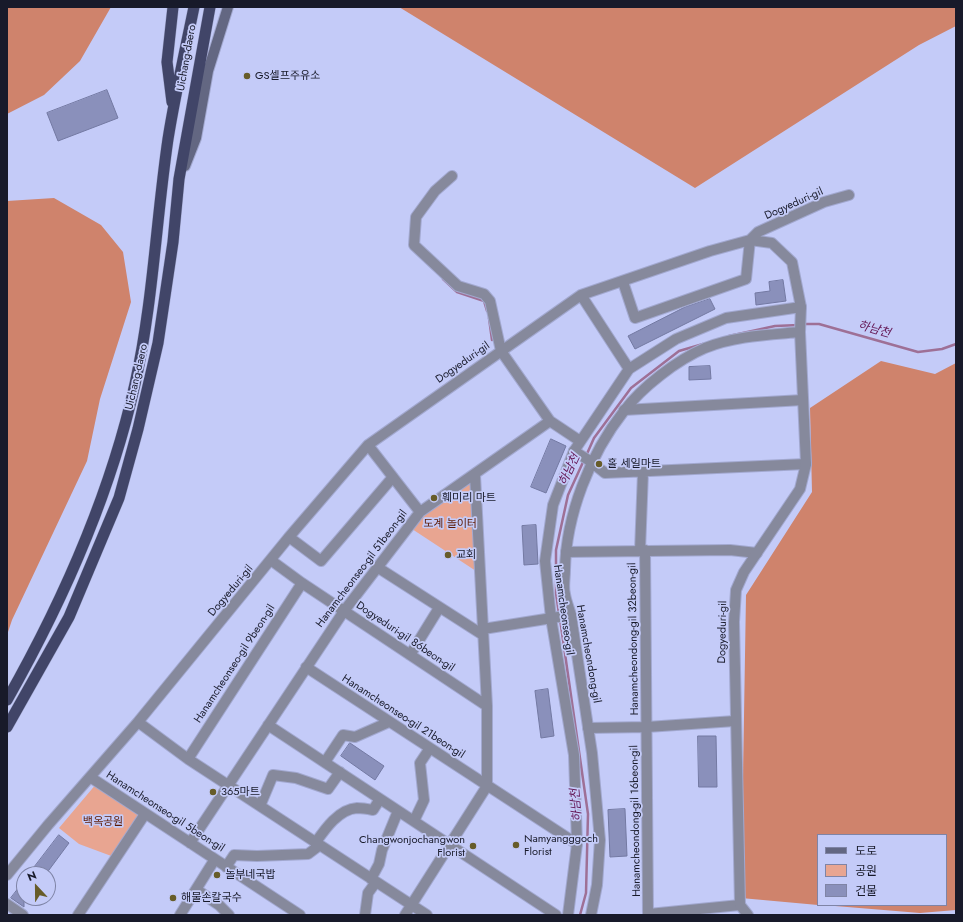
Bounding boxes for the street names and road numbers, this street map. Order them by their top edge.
street label: Uichang-daero [175,24,199,92]
street label: Dogyeduri-gil [763,185,825,223]
street label: Dogyeduri-gil [434,340,492,386]
street label: Uichang-daero [123,343,151,411]
street label: Hanamcheonseo-gil 51beon-gil [314,508,410,630]
street label: Hanamcheondong-gil 32beon-gil [626,562,642,716]
street label: Dogyeduri-gil [206,563,256,619]
street label: Hanamcheonseo-gil [550,564,576,656]
street label: Dogyeduri-gil 86beon-gil [353,599,457,675]
street label: Dogyeduri-gil [716,601,730,663]
street label: Hanamcheonseo-gil 9beon-gil [192,602,278,726]
street label: Hanamcheondong-gil [573,604,603,704]
street label: Hanamcheonseo-gil 21beon-gil [339,672,467,762]
street label: Hanamcheondong-gil 16beon-gil [628,745,644,897]
street label: Hanamcheonseo-gil 5beon-gil [103,769,227,855]

